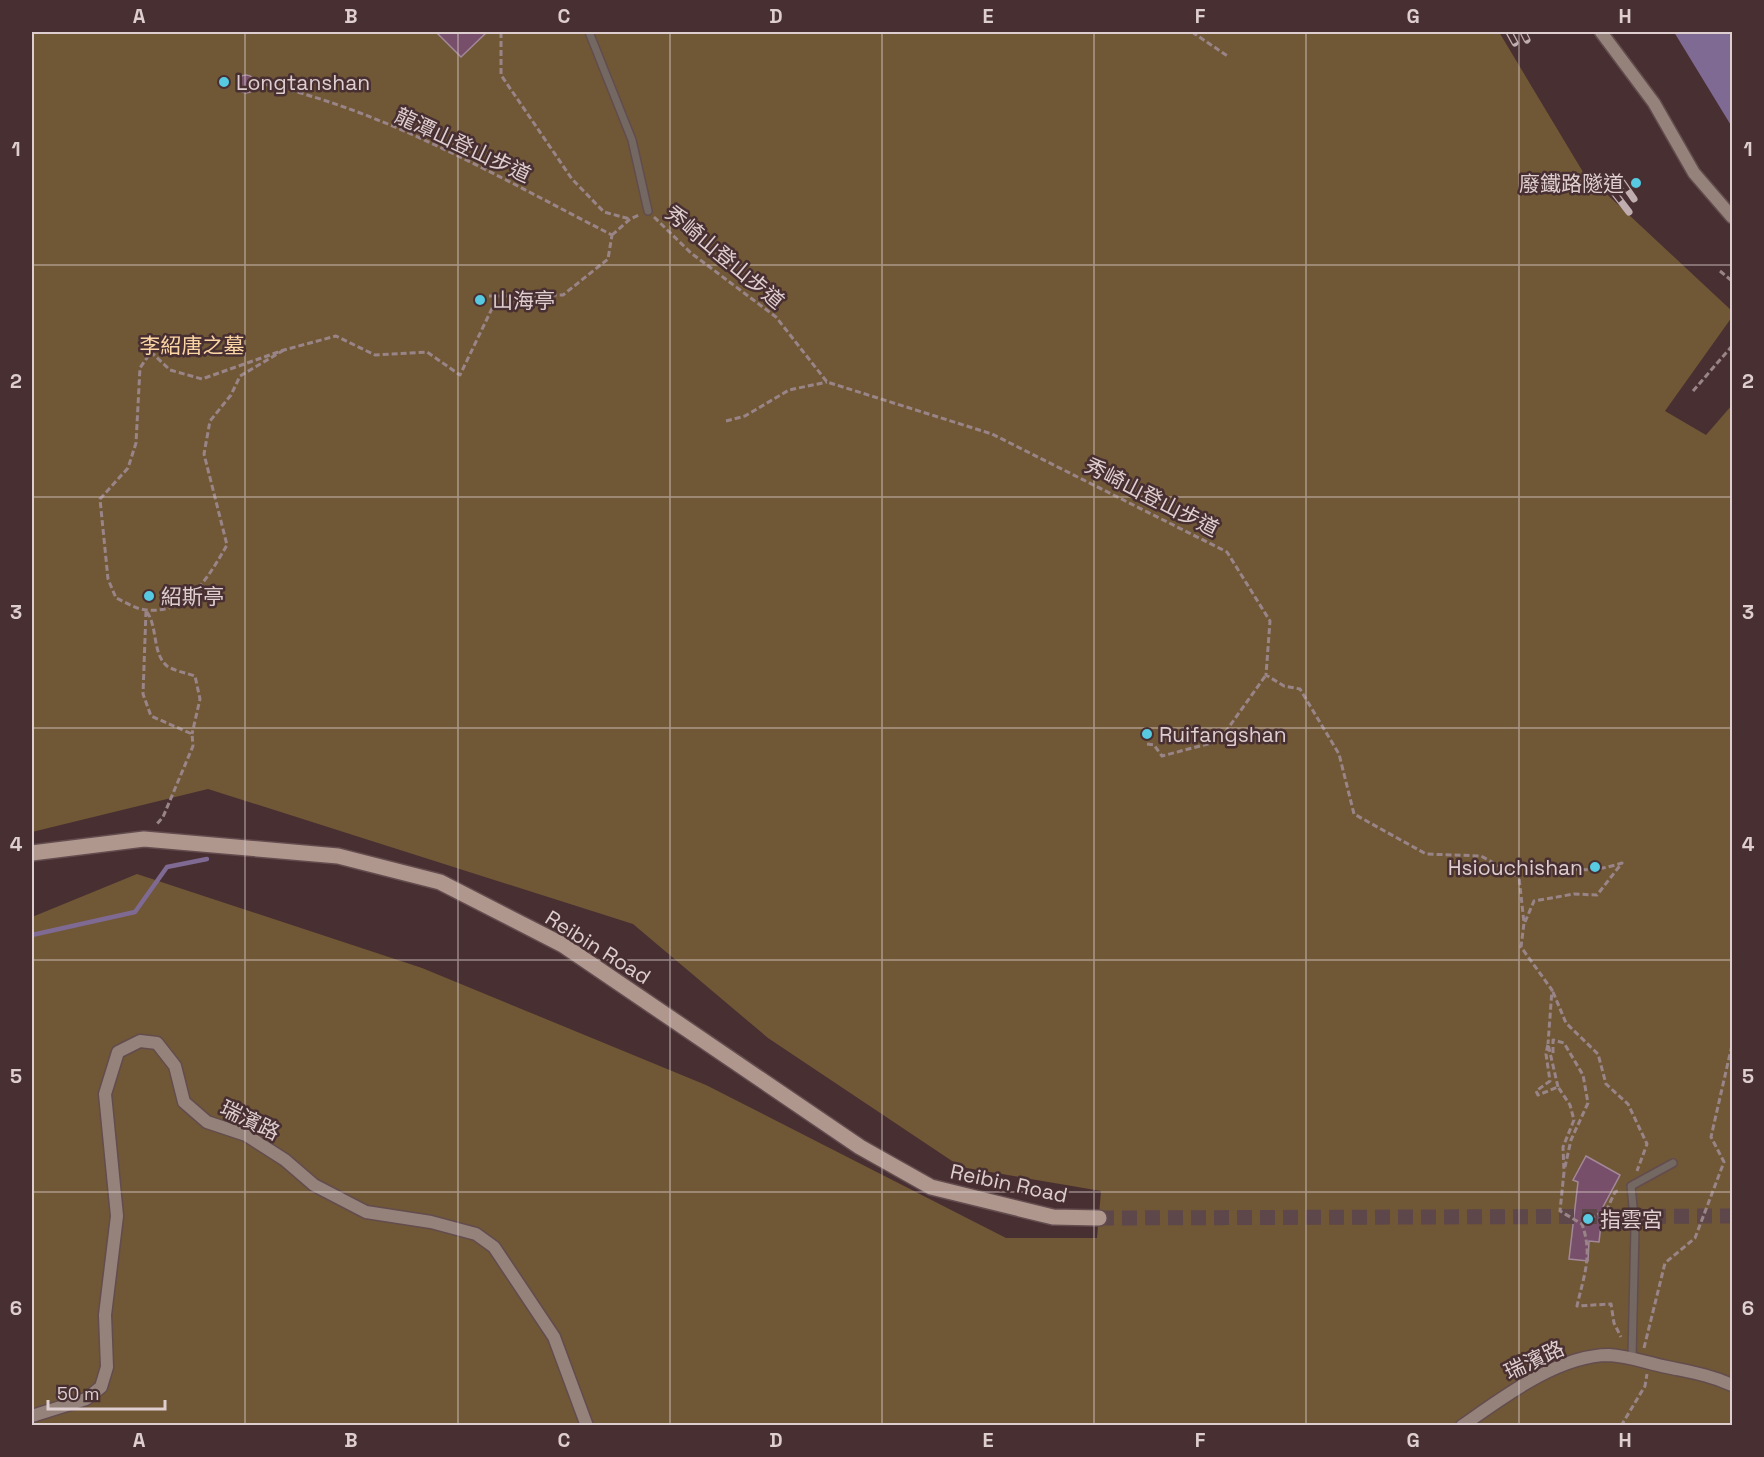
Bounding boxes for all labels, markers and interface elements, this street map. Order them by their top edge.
text: A [133,3,146,29]
text: B [344,3,358,29]
text: C [558,3,571,29]
text: D [769,3,783,29]
text: E [982,3,994,29]
text: F [1195,3,1206,29]
text: G [1406,3,1420,29]
text: H [1618,3,1632,29]
place label: Longtanshan [236,69,370,96]
marker: Longtanshan [217,75,231,89]
street label: 龍潭山登山步道 [391,102,535,188]
text: 1 [11,136,21,162]
text: 1 [1743,136,1753,162]
place label: 廢鐵路隧道 [1519,170,1624,197]
marker: 廢鐵路隧道 [1629,176,1643,190]
street label: 秀崎山登山步道 [660,199,790,315]
place label: 山海亭 [492,287,555,314]
marker: 山海亭 [473,293,487,307]
park label: 李紹唐之墓 [140,332,245,359]
text: 2 [10,368,22,394]
text: 2 [1742,368,1754,394]
street label: 秀崎山登山步道 [1080,452,1224,542]
place label: 紹斯亭 [161,583,224,610]
marker: 紹斯亭 [142,589,156,603]
text: 3 [10,599,22,625]
text: 3 [1742,599,1754,625]
place label: Ruifangshan [1159,721,1287,748]
marker: Ruifangshan [1140,727,1154,741]
text: 4 [10,831,23,857]
text: 4 [1742,831,1755,857]
place label: Hsiouchishan [1448,854,1583,881]
marker: Hsiouchishan [1588,860,1602,874]
street label: Reibin Road [540,904,656,990]
text: 5 [10,1063,22,1089]
text: 5 [1742,1063,1754,1089]
street label: 瑞濱路 [216,1094,284,1146]
street label: Reibin Road [948,1157,1070,1209]
place label: 指雲宮 [1600,1206,1663,1233]
marker: 指雲宮 [1581,1212,1595,1226]
text: 6 [10,1295,22,1321]
text: 6 [1742,1295,1754,1321]
street label: 瑞濱路 [1500,1334,1568,1386]
scale bar [48,1373,165,1411]
text: 50 m [57,1382,99,1405]
text: A [133,1427,146,1453]
text: B [344,1427,358,1453]
text: C [558,1427,571,1453]
text: D [769,1427,783,1453]
text: E [982,1427,994,1453]
text: F [1195,1427,1206,1453]
text: G [1406,1427,1420,1453]
text: H [1618,1427,1632,1453]

